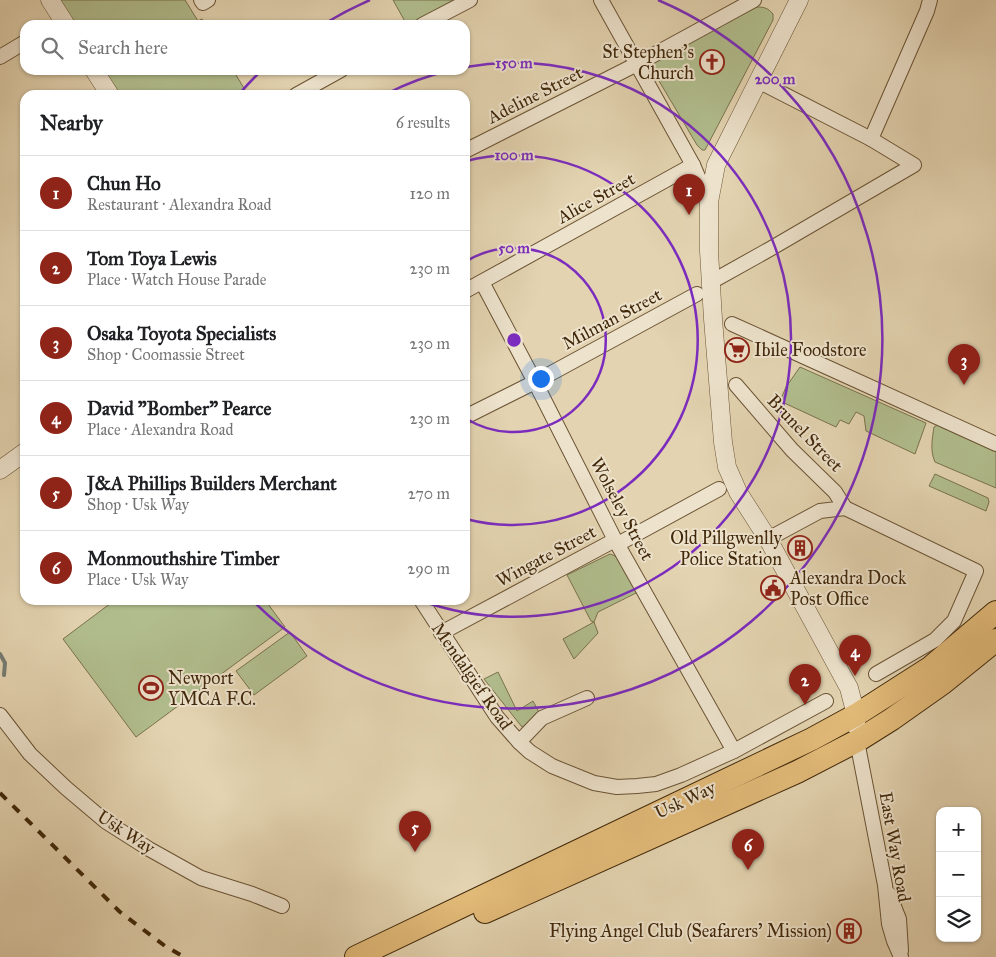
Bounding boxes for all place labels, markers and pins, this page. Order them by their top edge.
place label: St Stephen's Church [602,41,694,84]
church icon: St Stephen's Church [699,49,725,75]
pin: 1 [673,174,705,215]
centre of rings [505,331,523,349]
supermarket icon: Ibile Foodstore [724,337,750,363]
place label: Ibile Foodstore [754,339,867,361]
pin: 3 [948,344,980,385]
place label: Old Pillgwenlly Police Station [670,527,783,570]
building icon: Old Pillgwenlly Police Station [787,535,813,561]
place label: Alexandra Dock Post Office [789,567,907,610]
public building icon: Alexandra Dock Post Office [760,575,786,601]
pin: 4 [839,635,871,676]
pin: 2 [789,664,821,705]
place label: Newport YMCA F.C. [168,667,256,710]
sports icon: Newport YMCA F.C. [138,675,164,701]
pin: 5 [399,811,431,852]
pin: 6 [732,829,764,870]
building icon: Flying Angel Club (Seafarers' Mission) [836,918,862,944]
place label: Flying Angel Club (Seafarers' Mission) [549,920,832,943]

